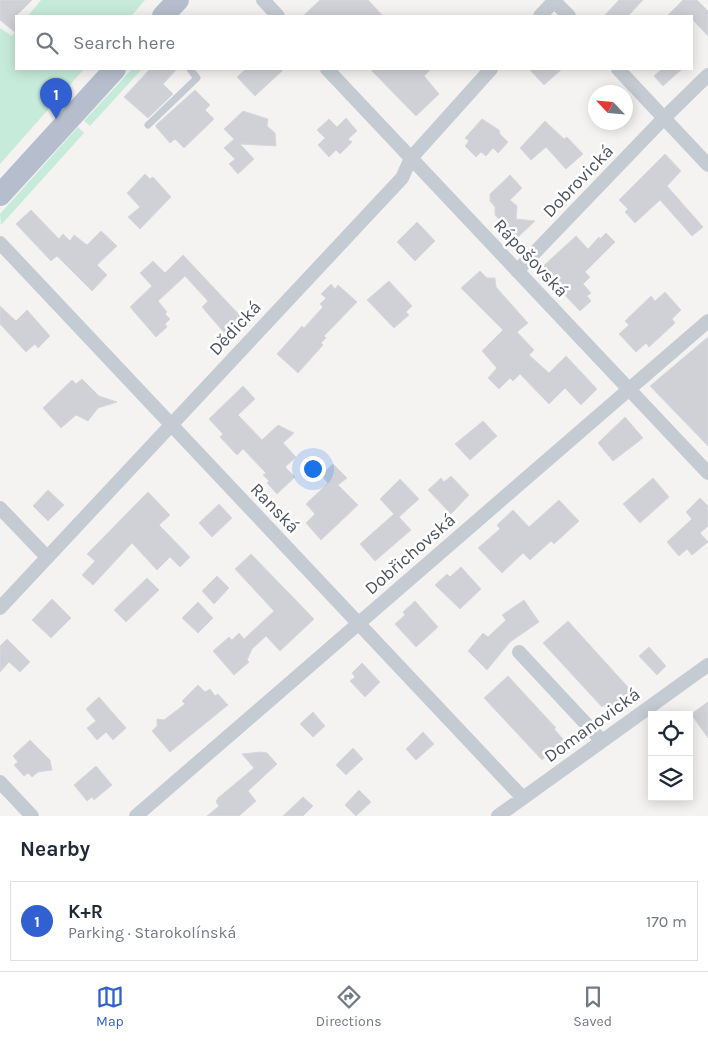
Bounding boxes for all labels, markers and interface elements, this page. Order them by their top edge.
search box [15,15,693,70]
icon: search [33,29,61,57]
text: Search here [73,32,175,54]
pin: 1 [40,78,72,119]
north arrow [588,85,633,130]
street label: Dobrovická [538,140,618,222]
street label: Rápošovská [489,214,573,302]
street label: Dědická [204,296,266,360]
your location [300,456,326,482]
street label: Ranská [246,478,304,538]
street label: Dobřichovská [360,509,460,599]
street label: Domanovická [540,683,644,767]
map controls [648,711,693,801]
button: locate [648,711,693,756]
button: layers [648,756,693,801]
text: Nearby [20,837,90,861]
text: K+R [68,901,103,923]
text: 1 [34,912,40,931]
text: 170 m [646,912,687,931]
text: Parking · Starokolínská [68,923,236,942]
tab: Map [96,983,124,1030]
tab: Directions [316,983,382,1030]
tab: Saved [573,983,612,1030]

